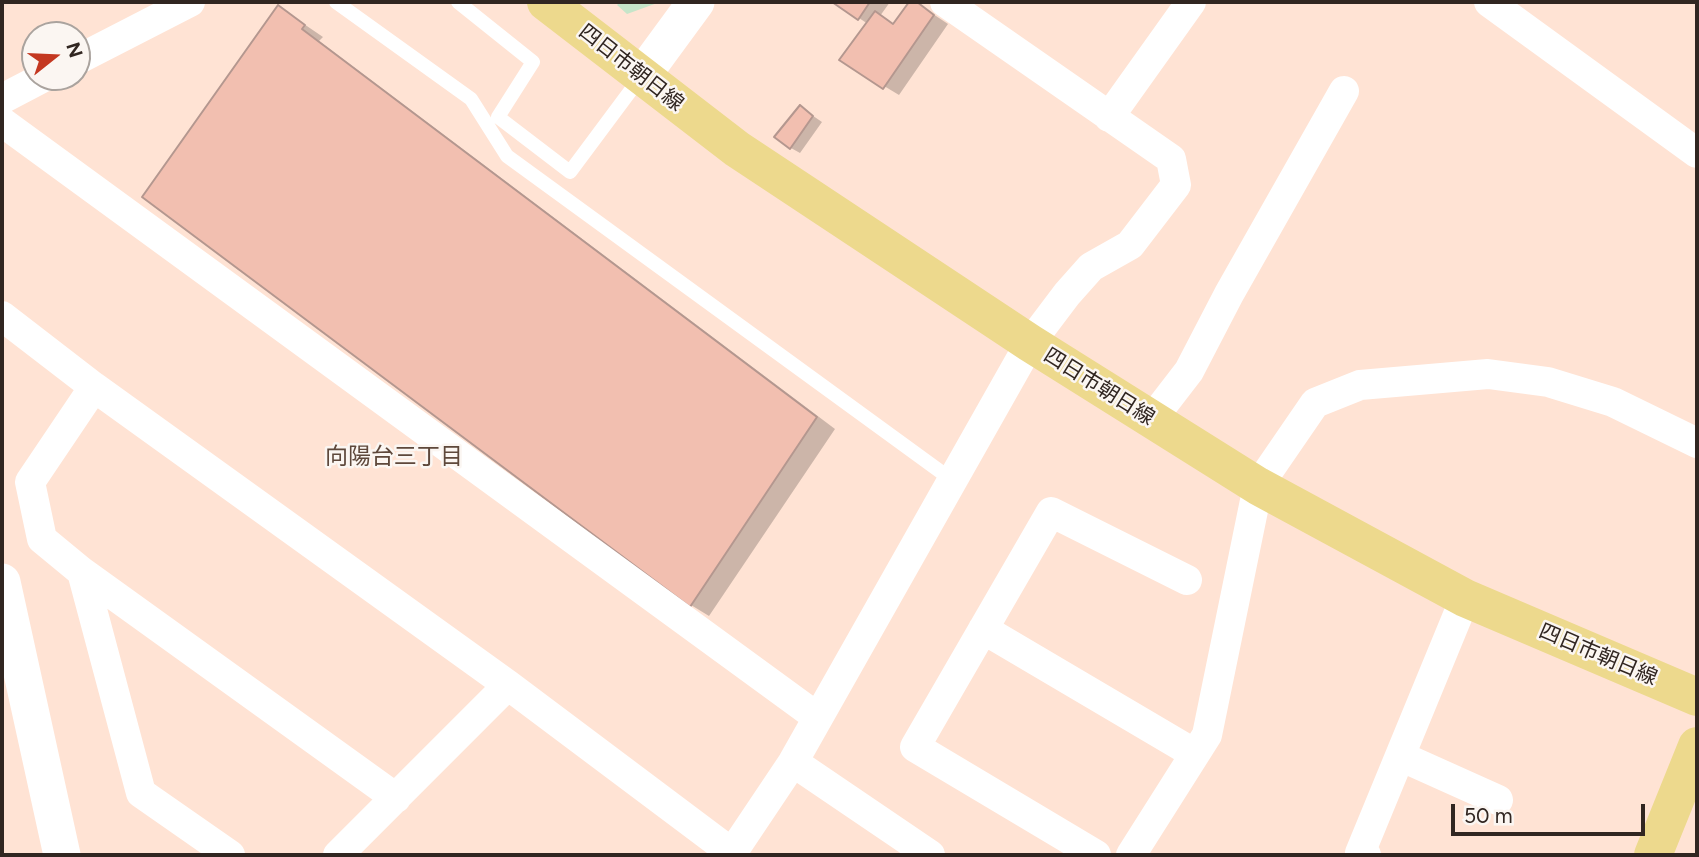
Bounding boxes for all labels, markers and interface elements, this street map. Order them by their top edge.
street label: 四日市朝日線 [574,19,688,117]
north arrow [21,21,91,91]
text: N [61,39,88,61]
street label: 四日市朝日線 [1039,343,1159,431]
district label: 向陽台三丁目 [325,443,463,471]
street label: 四日市朝日線 [1535,619,1661,691]
scale bar [1454,790,1648,834]
text: 50 m [1464,803,1513,828]

